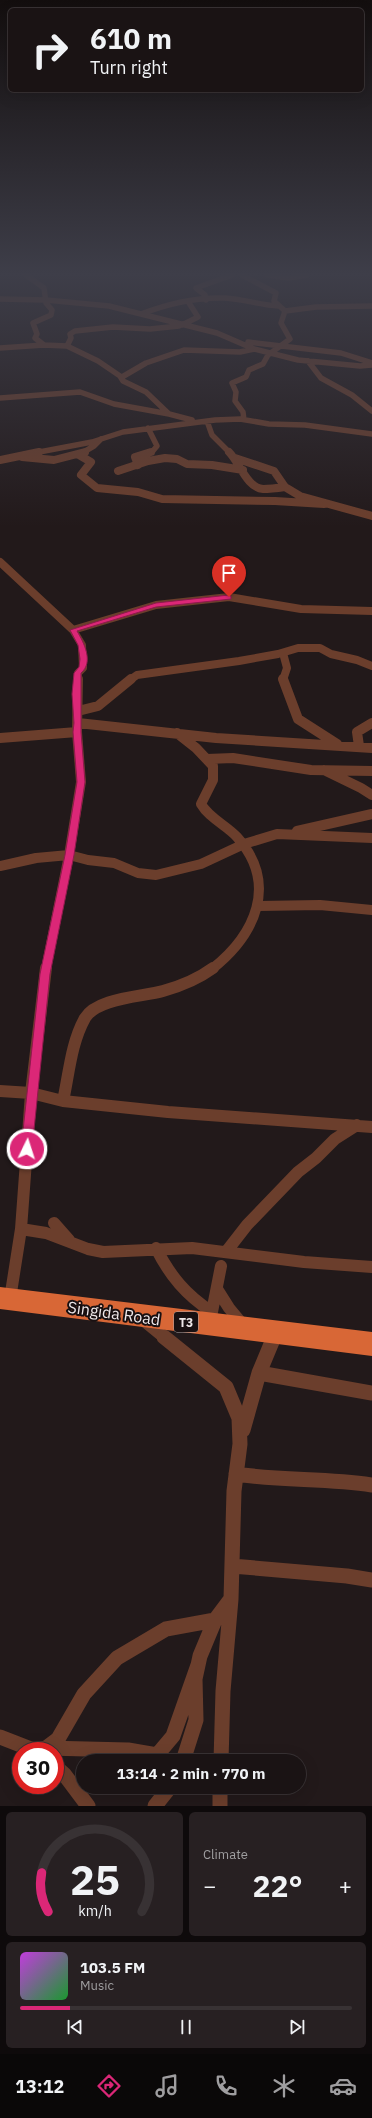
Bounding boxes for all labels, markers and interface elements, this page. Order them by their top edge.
text: 610 m [90,20,172,57]
icon: right [24,24,76,76]
text: Turn right [90,56,168,79]
pin [212,556,246,597]
icon: arrive [218,562,240,584]
position arrow [6,1128,48,1170]
street label: Singida Road [66,1297,162,1329]
road number: T3 [174,1312,198,1332]
speed limit sign: 30 [12,1742,64,1794]
text: 13:14 · 2 min · 770 m [117,1764,265,1783]
text: Climate [203,1846,248,1863]
text: 25 [70,1852,119,1906]
text: 22° [252,1866,303,1905]
text: − [203,1871,216,1900]
text: + [339,1871,352,1900]
text: km/h [78,1901,111,1920]
text: 103.5 FM [80,1958,145,1977]
text: Music [80,1977,114,1994]
icon: previous [64,2016,86,2038]
icon: pause [175,2016,197,2038]
icon: next [286,2016,308,2038]
icon: directions [95,2072,123,2100]
icon: music [153,2072,181,2100]
icon: phone [212,2072,240,2100]
icon: climate [270,2072,298,2100]
icon: car [329,2072,357,2100]
text: 13:12 [15,2075,64,2098]

